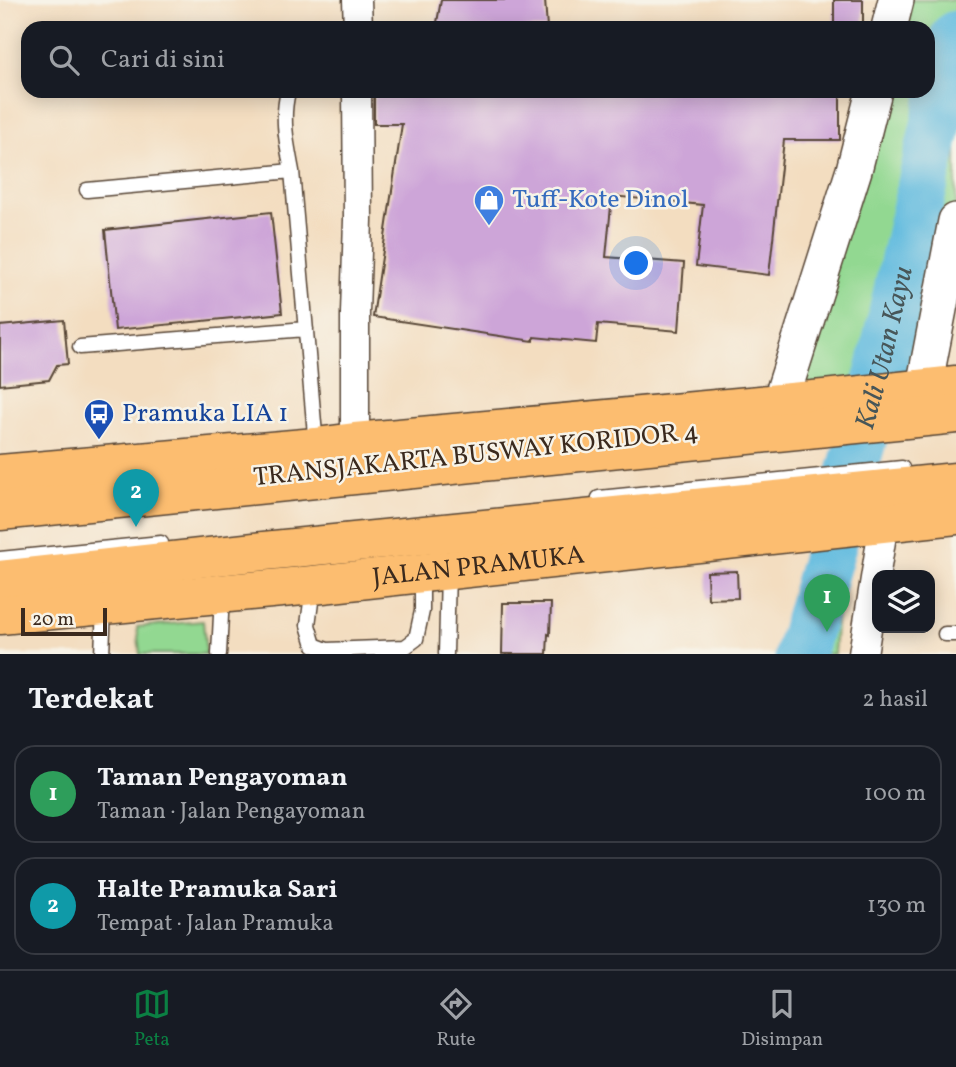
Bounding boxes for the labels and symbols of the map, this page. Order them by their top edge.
place label: Tuff-Kote Dinol [512,182,688,218]
shop icon: Tuff-Kote Dinol [472,183,506,227]
your location [619,246,653,280]
water label: Kali Utan Kayu [846,262,923,434]
place label: Pramuka LIA 1 [122,396,288,432]
bus stop icon: Pramuka LIA 1 [82,397,116,441]
street label: TRANSJAKARTA BUSWAY KORIDOR 4 [252,414,700,496]
pin: 2 [113,469,159,527]
street label: JALAN PRAMUKA [371,538,587,596]
pin: 1 [804,574,850,632]
scale bar [21,605,107,637]

